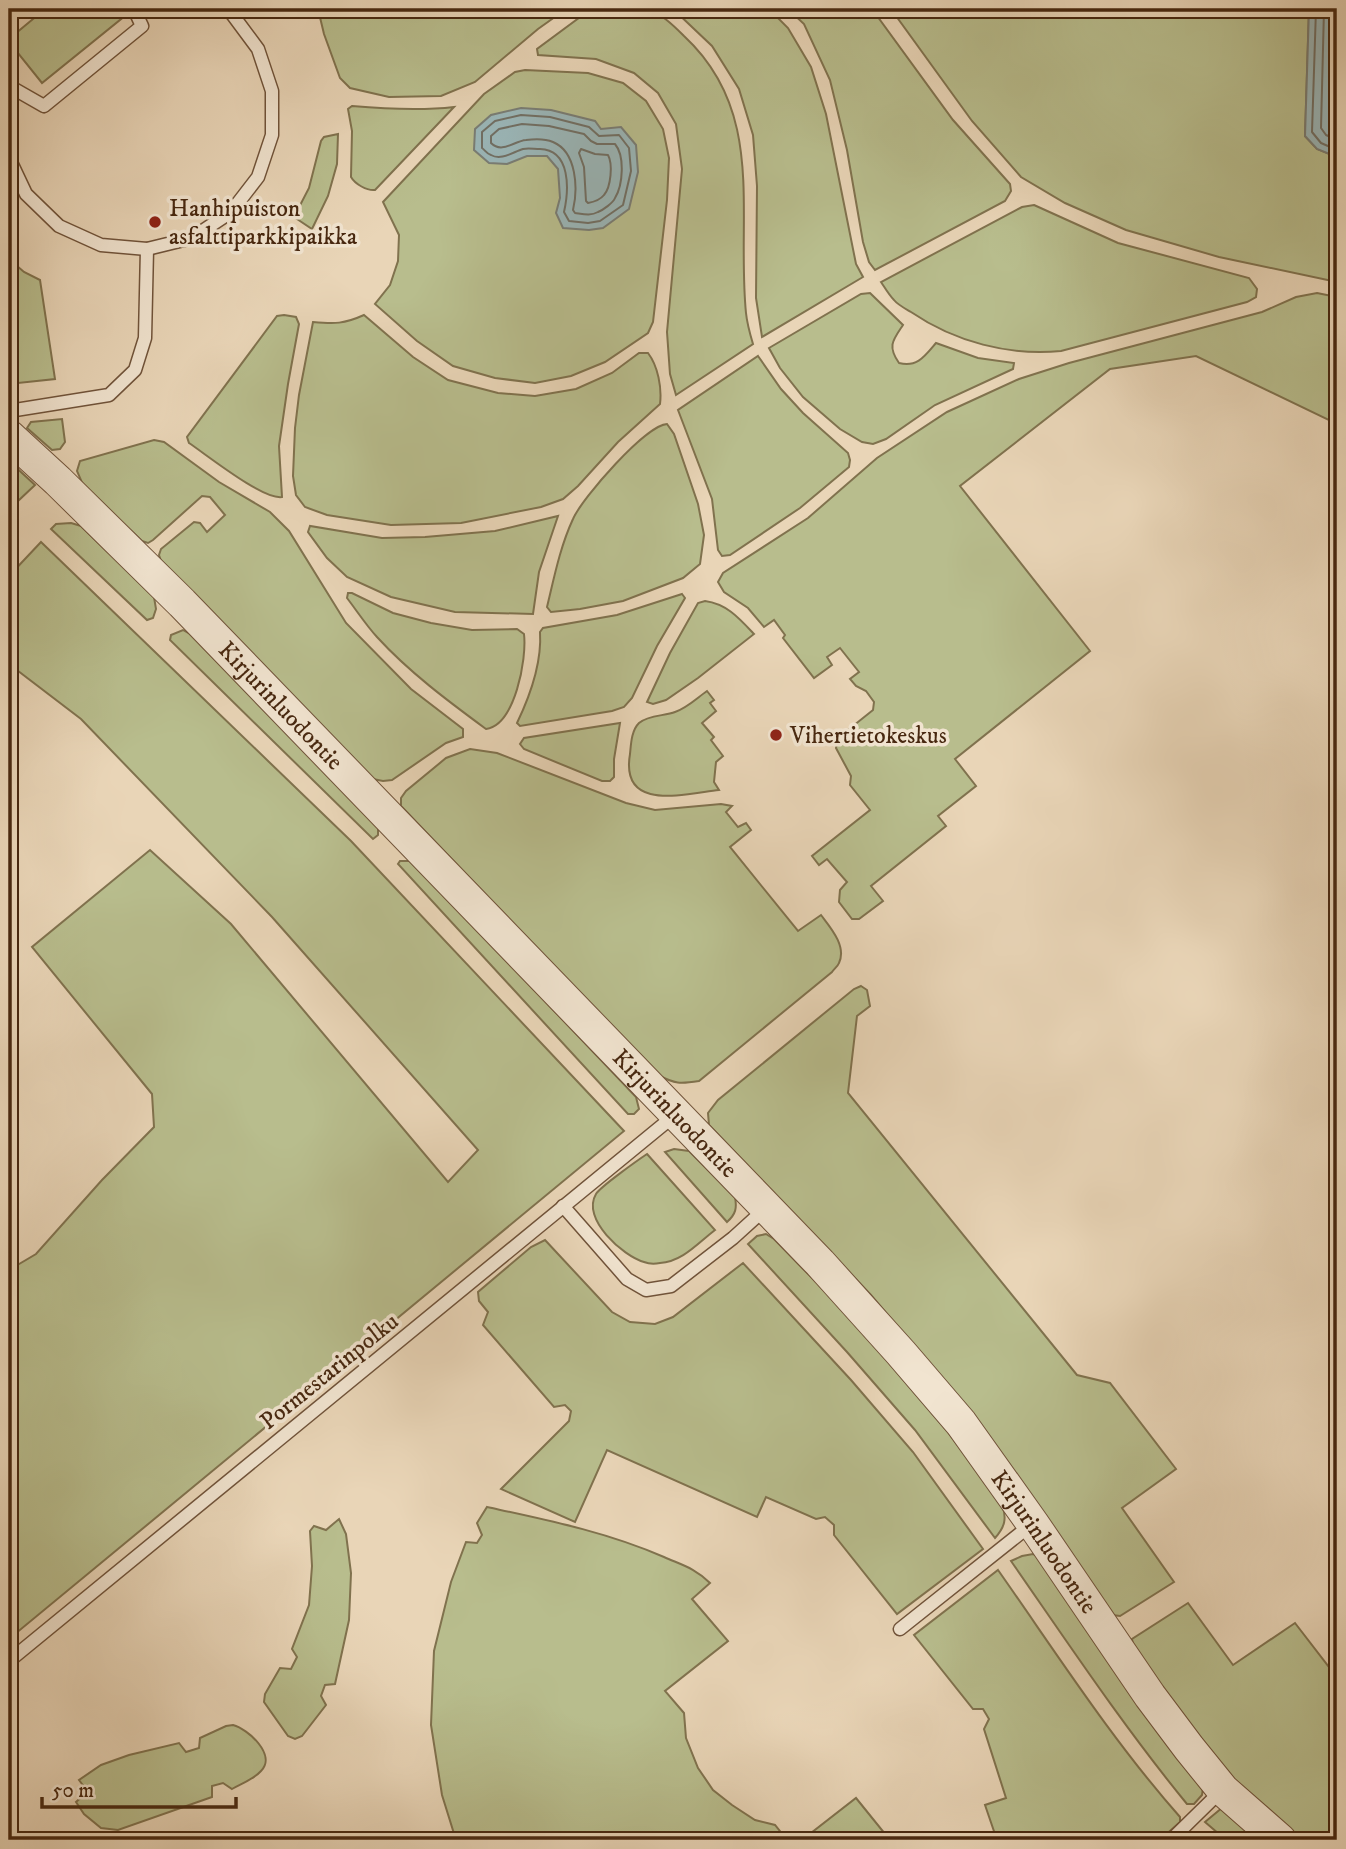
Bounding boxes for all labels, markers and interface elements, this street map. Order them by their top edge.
place label: Hanhipuiston asfalttiparkkipaikka [169,194,358,252]
marker: Hanhipuiston asfalttiparkkipaikka [147,214,163,230]
street label: Kirjurinluodontie [211,636,349,777]
place label: Vihertietokeskus [789,721,947,751]
marker: Vihertietokeskus [768,727,784,743]
street label: Kirjurinluodontie [605,1043,743,1184]
street label: Pormestarinpolku [254,1307,405,1437]
street label: Kirjurinluodontie [984,1465,1104,1620]
scale bar [42,1765,236,1809]
text: 50 m [52,1778,94,1804]

